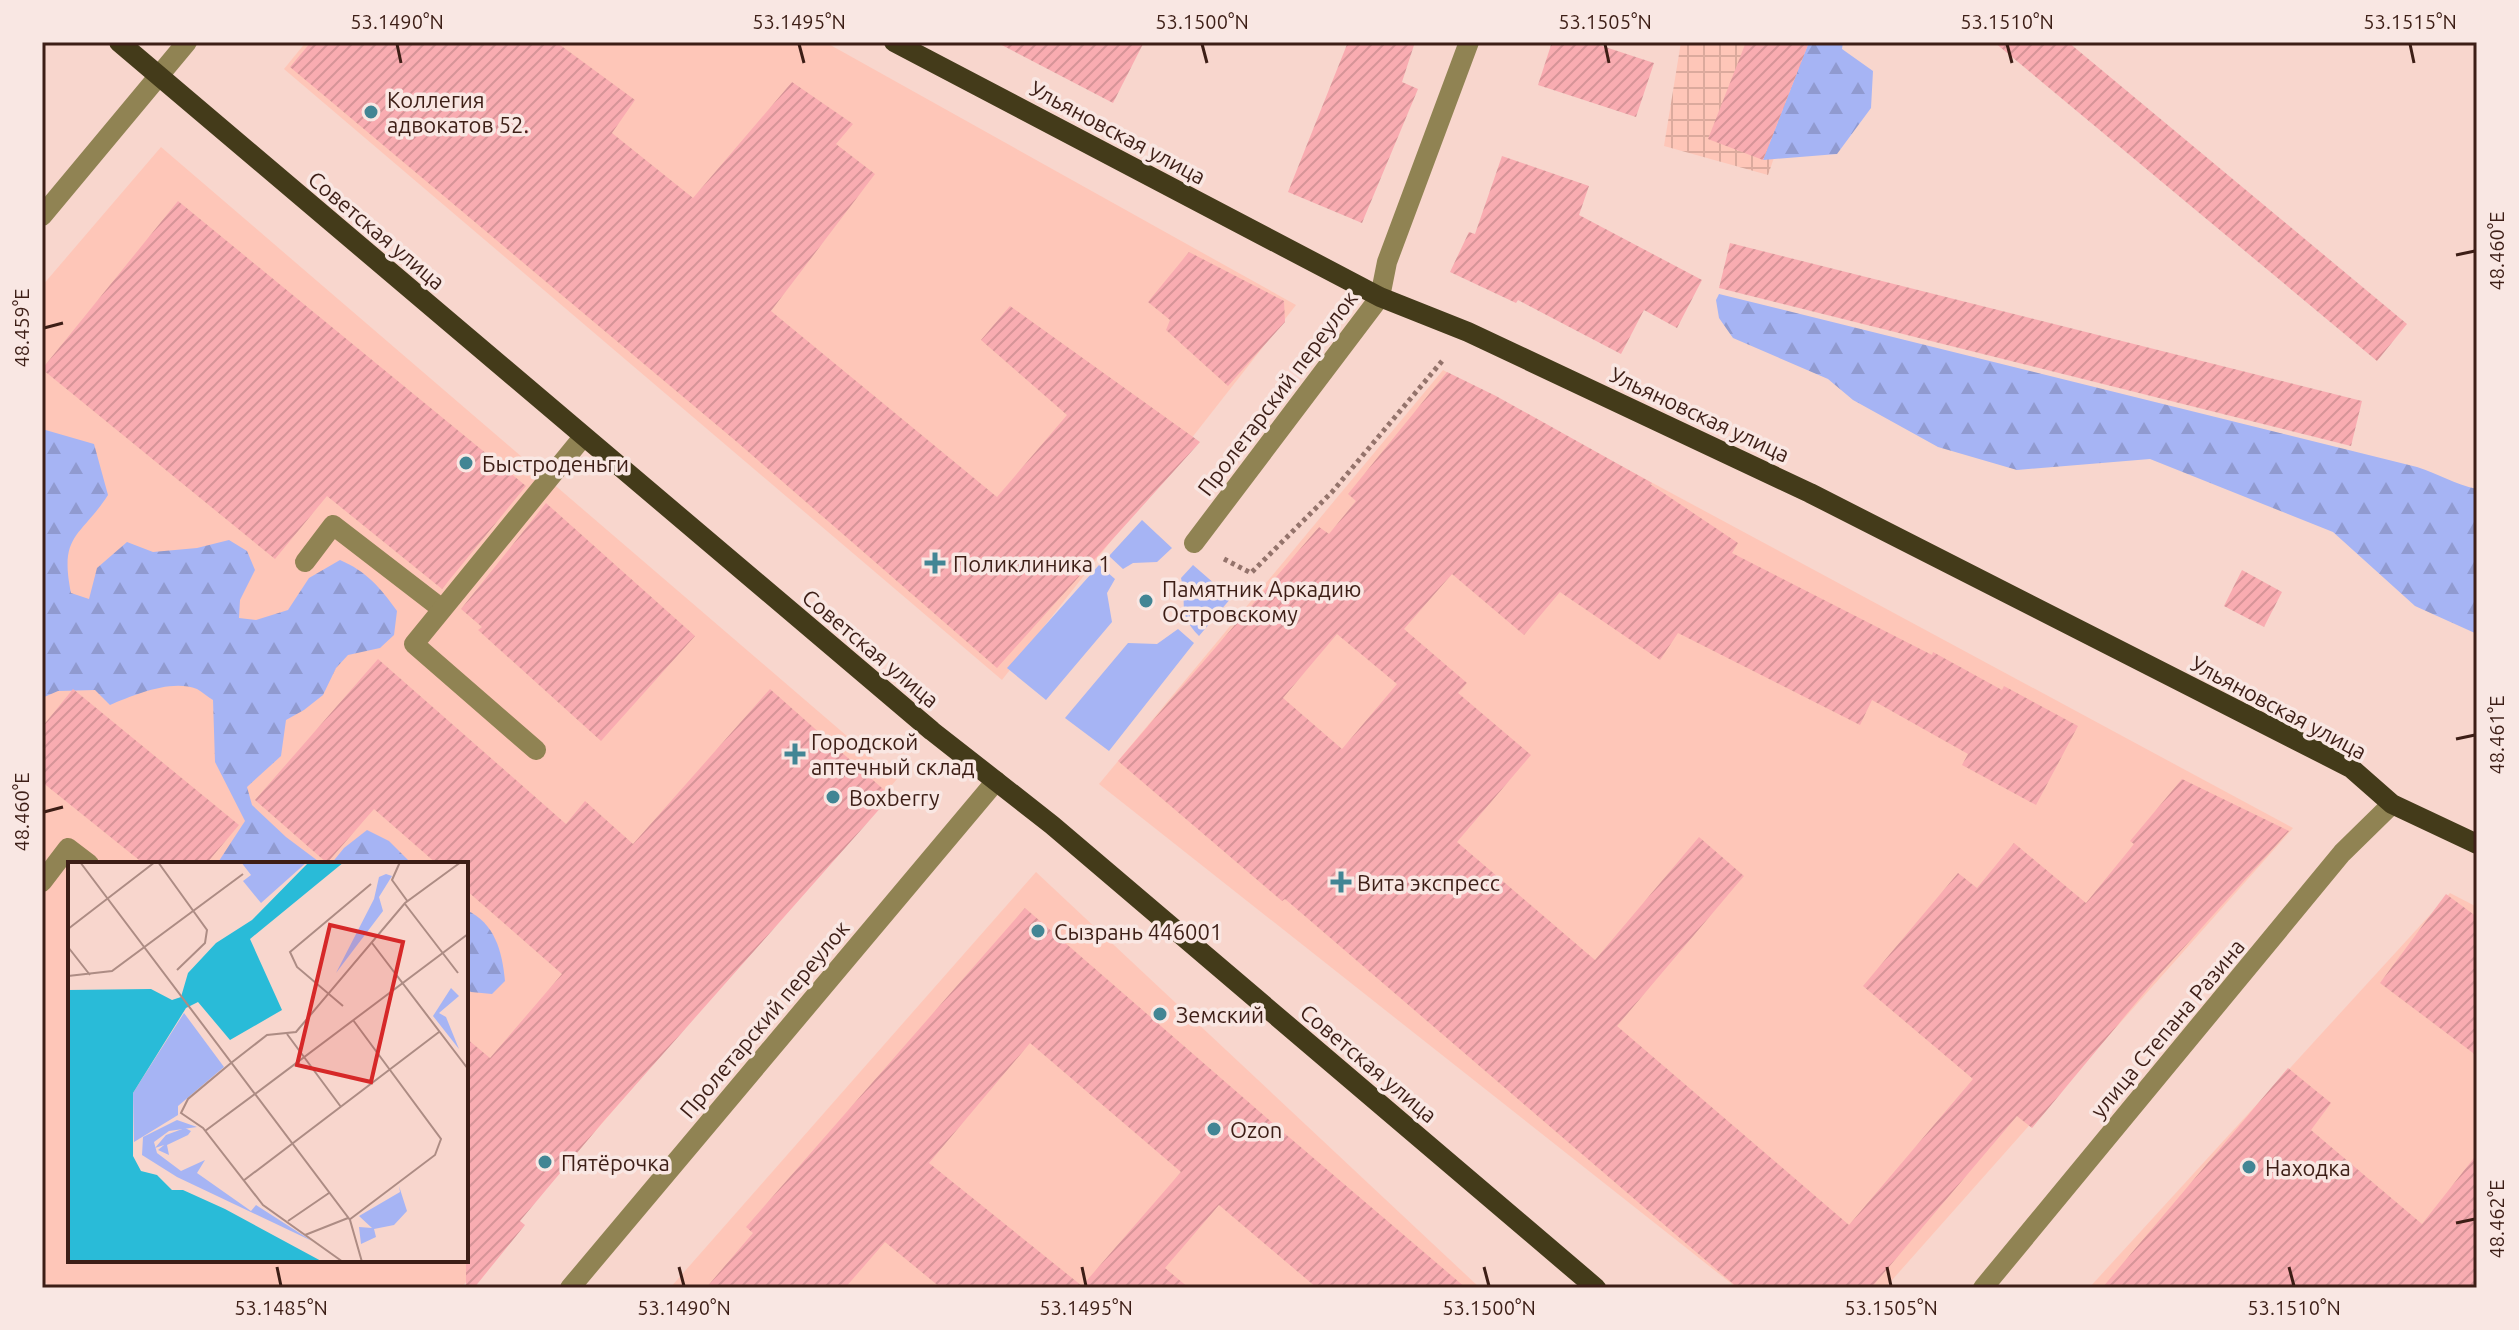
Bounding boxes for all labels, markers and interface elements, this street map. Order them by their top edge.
text: 53.1490°N [350,10,444,33]
text: 53.1495°N [752,10,846,33]
text: 53.1500°N [1155,10,1249,33]
text: 53.1505°N [1558,10,1652,33]
text: 53.1510°N [1960,10,2054,33]
text: 53.1515°N [2363,10,2457,33]
street label: Ульяновская улица [1026,75,1210,189]
place label: Коллегия адвокатов 52. [387,87,529,137]
marker: Коллегия адвокатов 52. [362,103,380,121]
street label: Советская улица [304,166,450,294]
text: 48.460°E [2485,212,2508,291]
street label: Пролетарский переулок [1192,286,1362,500]
text: 48.459°E [10,289,33,368]
street label: Ульяновская улица [1606,361,1794,467]
place label: Быстроденьги [482,451,629,476]
marker: Быстроденьги [457,454,475,472]
place label: Поликлиника 1 [953,551,1111,576]
marker: Поликлиника 1 [924,552,946,574]
place label: Памятник Аркадию Островскому [1162,576,1361,626]
street label: Советская улица [798,584,944,712]
marker: Памятник Аркадию Островскому [1137,592,1155,610]
street label: Ульяновская улица [2187,650,2371,764]
text: 48.461°E [2485,696,2508,775]
place label: Городской аптечный склад [811,729,975,779]
marker: Городской аптечный склад [786,745,804,763]
text: 48.460°E [10,773,33,852]
place label: Boxberry [849,785,940,810]
marker: Boxberry [824,788,842,806]
inset map [68,862,468,1262]
place label: Вита экспресс [1357,870,1500,895]
marker: Вита экспресс [1332,873,1350,891]
street label: Пролетарский переулок [674,915,854,1123]
place label: Сызрань 446001 [1054,919,1222,944]
marker: Сызрань 446001 [1029,922,1047,940]
street label: улица Степана Разина [2085,934,2249,1122]
street label: Советская улица [1296,999,1442,1127]
place label: Земский [1176,1002,1264,1027]
marker: Земский [1151,1005,1169,1023]
place label: Ozon [1230,1117,1282,1142]
marker: Ozon [1205,1120,1223,1138]
place label: Пятёрочка [561,1150,670,1175]
marker: Пятёрочка [536,1153,554,1171]
place label: Находка [2265,1155,2351,1180]
marker: Находка [2240,1158,2258,1176]
text: 48.462°E [2485,1180,2508,1259]
text: 53.1485°N [234,1296,328,1319]
text: 53.1490°N [637,1296,731,1319]
text: 53.1495°N [1039,1296,1133,1319]
text: 53.1500°N [1442,1296,1536,1319]
text: 53.1505°N [1844,1296,1938,1319]
text: 53.1510°N [2247,1296,2341,1319]

